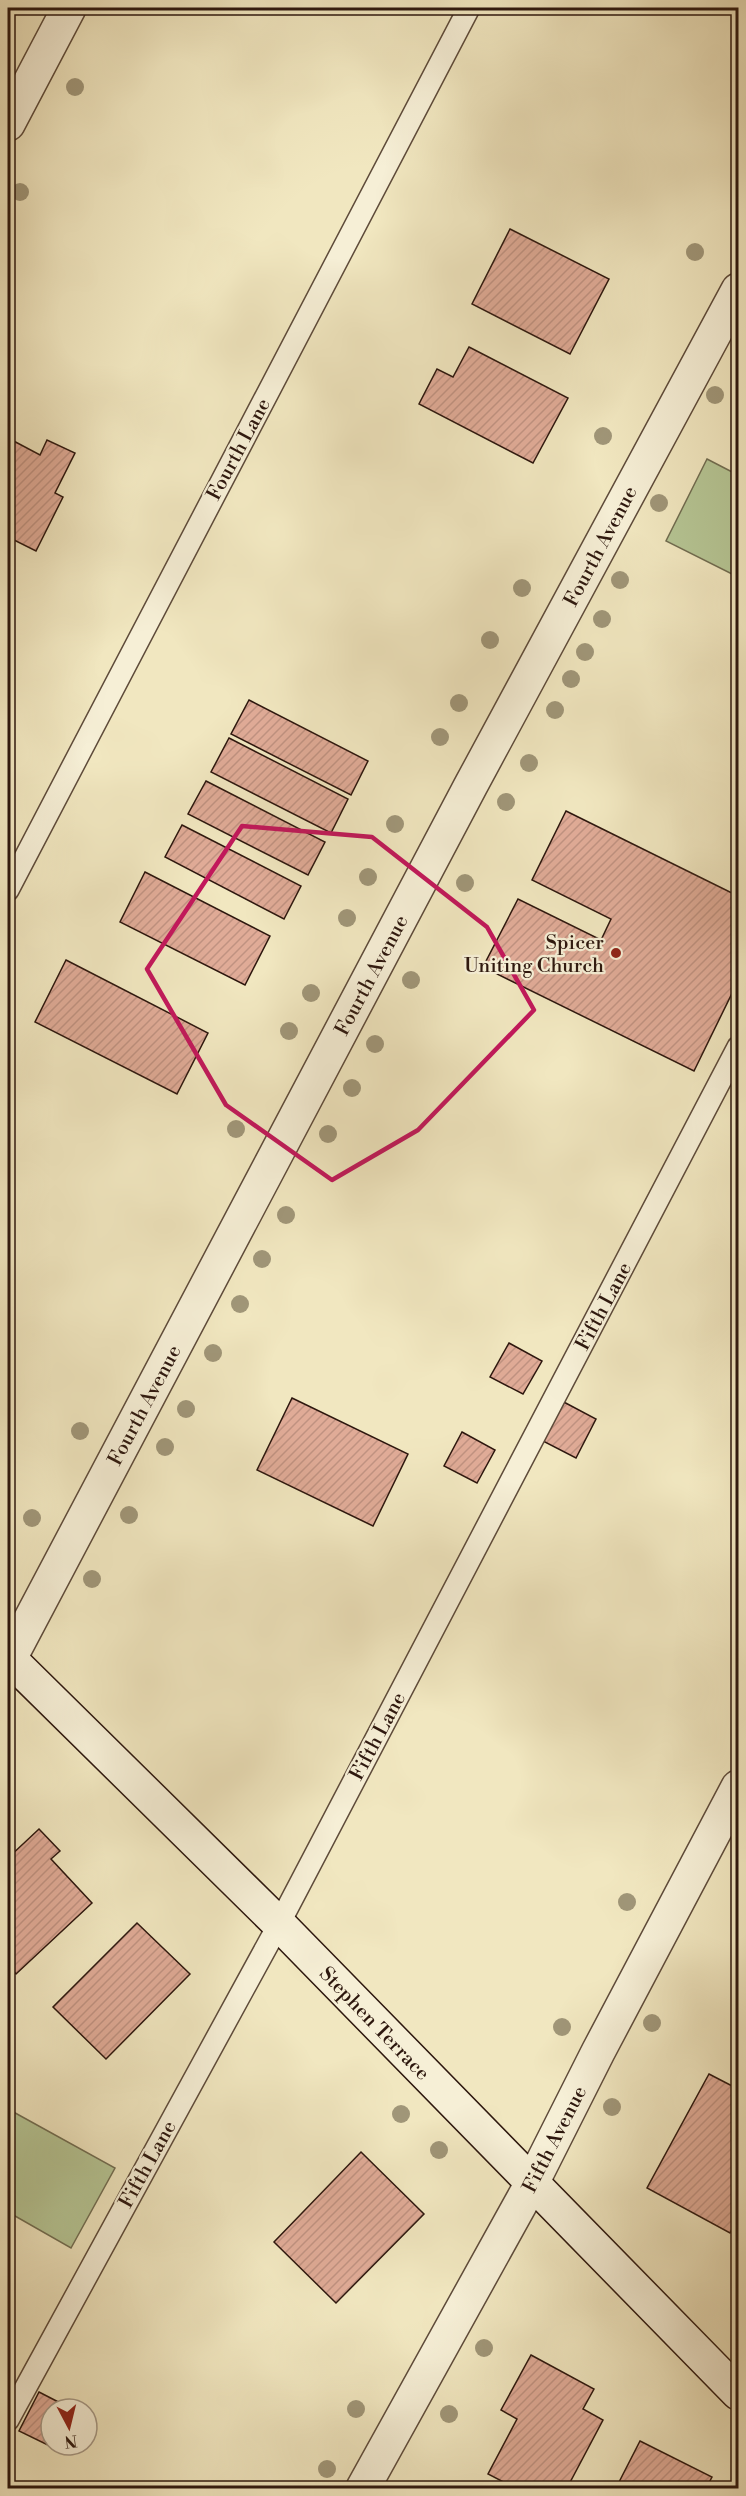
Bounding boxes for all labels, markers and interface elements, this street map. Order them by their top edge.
street label: Fourth Lane [202,394,277,505]
street label: Fourth Avenue [559,482,644,611]
street label: Fourth Avenue [330,911,415,1040]
place label: Spicer Uniting Church [464,931,604,979]
marker: Spicer Uniting Church [609,946,623,960]
street label: Fifth Lane [571,1258,638,1355]
street label: Fourth Avenue [103,1341,188,1470]
street label: Fifth Lane [345,1688,412,1785]
street label: Stephen Terrace [313,1962,434,2086]
street label: Fifth Avenue [518,2082,593,2197]
street label: Fifth Lane [114,2117,183,2213]
north arrow [39,2397,99,2457]
text: N [63,2430,78,2452]

